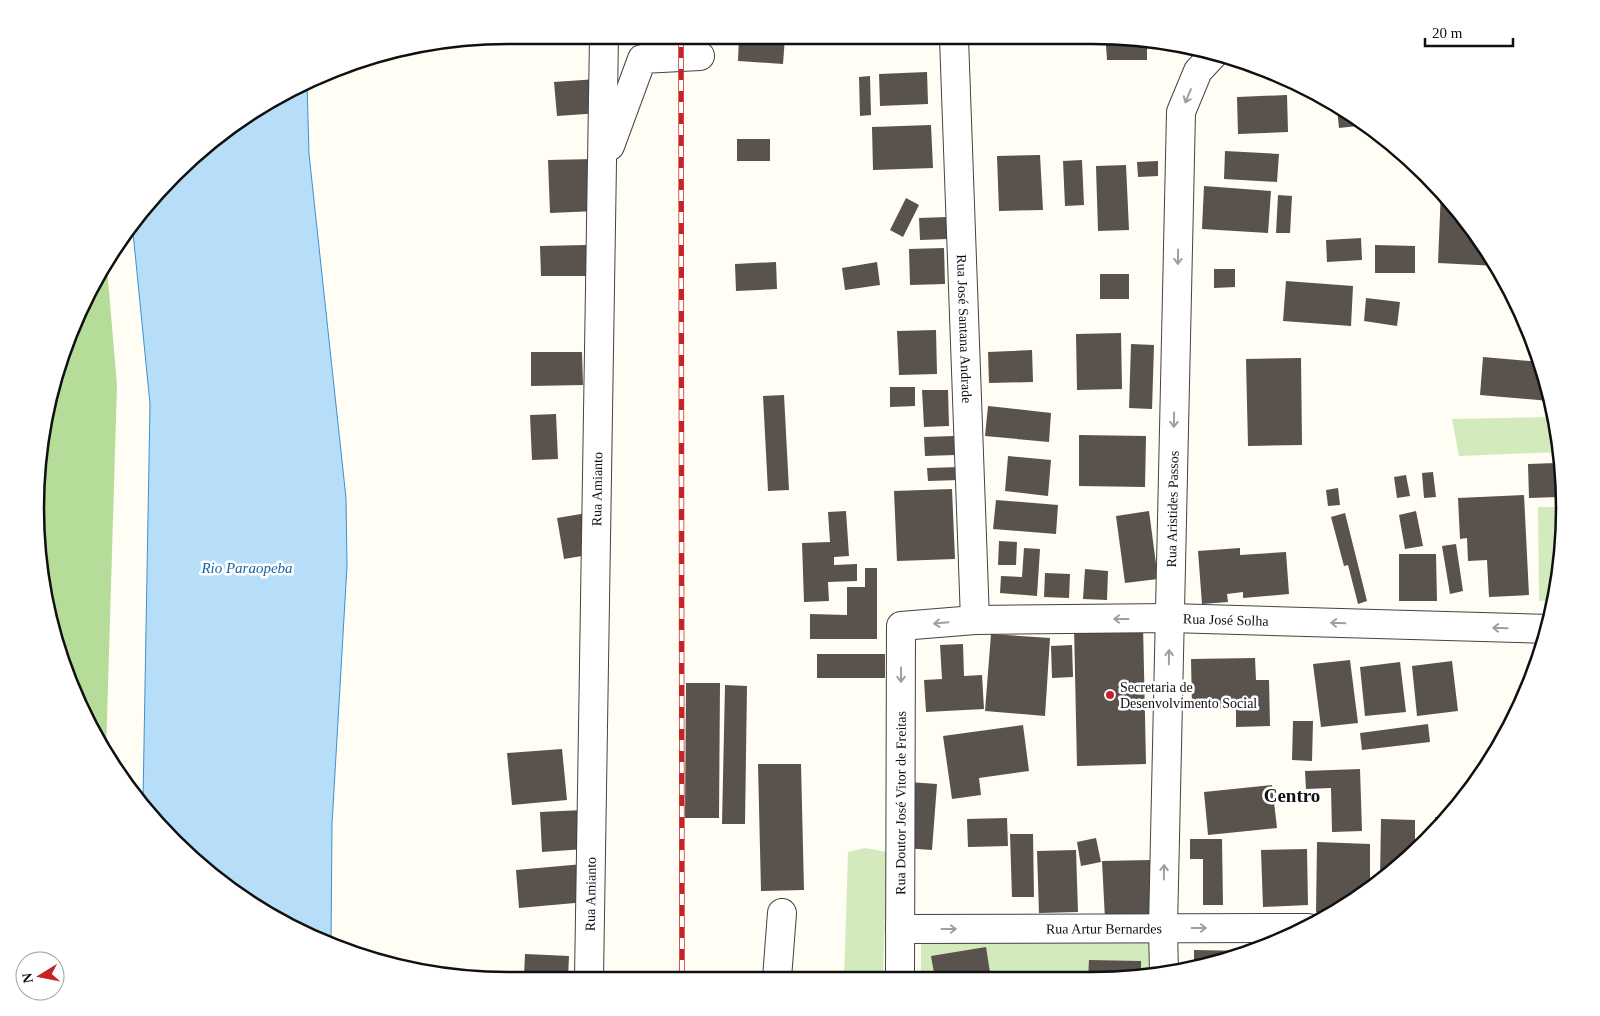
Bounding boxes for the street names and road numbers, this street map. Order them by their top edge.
street label: Rua José Santana Andrade [954,254,974,404]
street label: Rua Aristides Passos [1164,451,1182,568]
street label: Rua Amianto [589,452,605,526]
street label: Rua José Solha [1183,611,1269,629]
street label: Rua Doutor José Vitor de Freitas [893,711,909,895]
street label: Rua Amianto [583,857,599,931]
street label: Rua Artur Bernardes [1046,921,1162,937]

